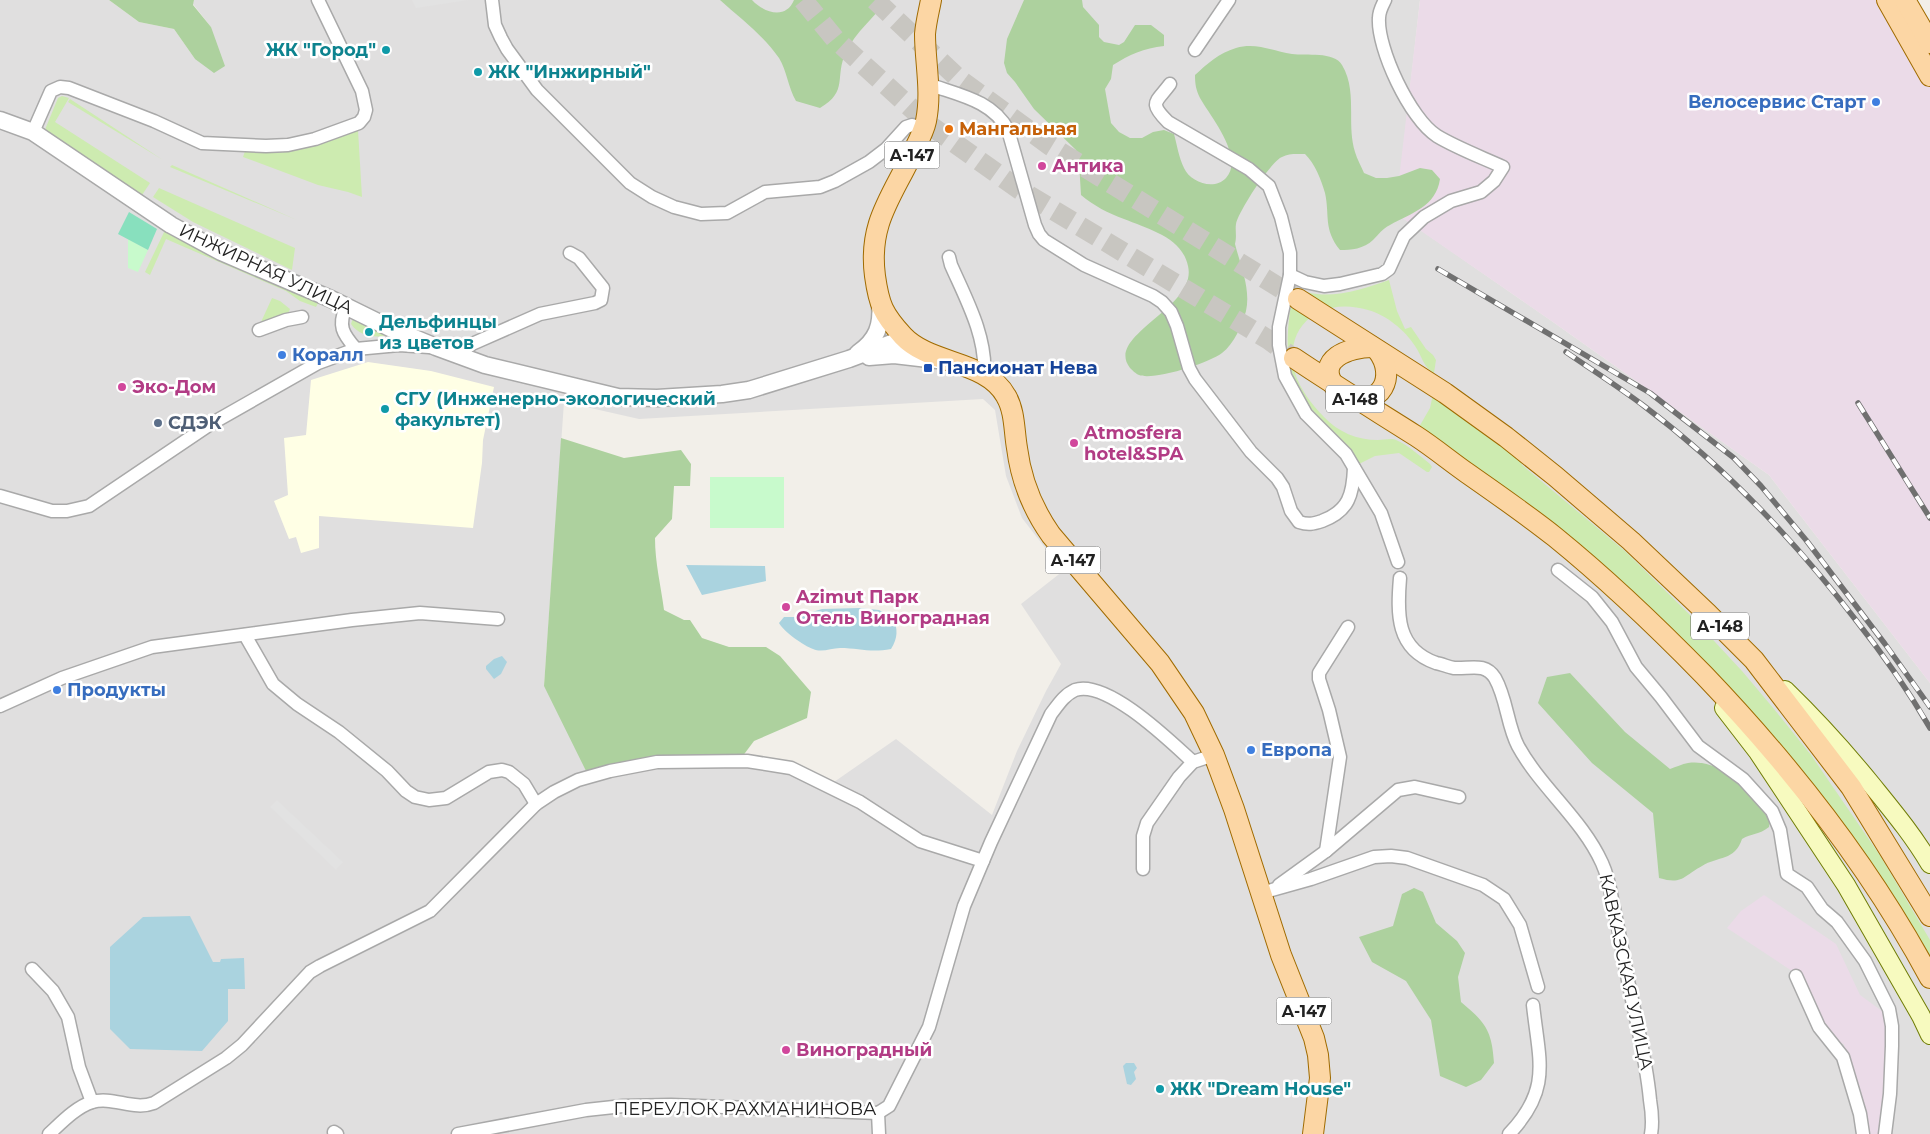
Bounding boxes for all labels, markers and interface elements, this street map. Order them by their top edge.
place label: ЖК "Город" [266,39,376,61]
marker: ЖК "Город" [380,44,392,56]
place label: ЖК "Инжирный" [488,61,651,83]
marker: ЖК "Инжирный" [472,66,484,78]
place label: Велосервис Старт [1688,91,1866,113]
marker: Велосервис Старт [1870,96,1882,108]
place label: Мангальная [959,118,1077,140]
marker: Мангальная [943,123,955,135]
road number: А-147 [884,142,940,168]
place label: Антика [1052,155,1124,177]
marker: Антика [1036,160,1048,172]
street label: ИНЖИРНАЯ УЛИЦА [176,219,357,319]
place label: Дельфинцы из цветов [379,311,497,354]
marker: Дельфинцы из цветов [363,326,375,338]
place label: Коралл [292,344,364,366]
marker: Коралл [276,349,288,361]
place label: Пансионат Нева [938,357,1098,379]
marker: Пансионат Нева [922,362,934,374]
place label: Эко-Дом [132,376,216,398]
marker: Эко-Дом [116,381,128,393]
road number: А-148 [1326,386,1384,412]
place label: СГУ (Инженерно-экологический факультет) [395,388,716,431]
marker: СГУ (Инженерно-экологический факультет) [379,403,391,415]
place label: СДЭК [168,412,223,434]
marker: СДЭК [152,417,164,429]
place label: Atmosfera hotel&SPA [1083,422,1184,465]
marker: Atmosfera hotel&SPA [1068,437,1080,449]
road number: А-147 [1046,546,1100,574]
place label: Azimut Парк Отель Виноградная [795,586,990,629]
marker: Azimut Парк Отель Виноградная [780,601,792,613]
road number: А-148 [1691,612,1749,640]
place label: Продукты [67,679,166,701]
marker: Продукты [51,684,63,696]
place label: Европа [1261,739,1332,761]
marker: Европа [1245,744,1257,756]
street label: КАВКАЗСКАЯ УЛИЦА [1594,872,1658,1073]
road number: А-147 [1276,998,1332,1024]
place label: Виноградный [796,1039,932,1061]
marker: Виноградный [780,1044,792,1056]
place label: ЖК "Dream House" [1170,1078,1351,1100]
marker: ЖК "Dream House" [1154,1083,1166,1095]
street label: ПЕРЕУЛОК РАХМАНИНОВА [614,1098,877,1120]

